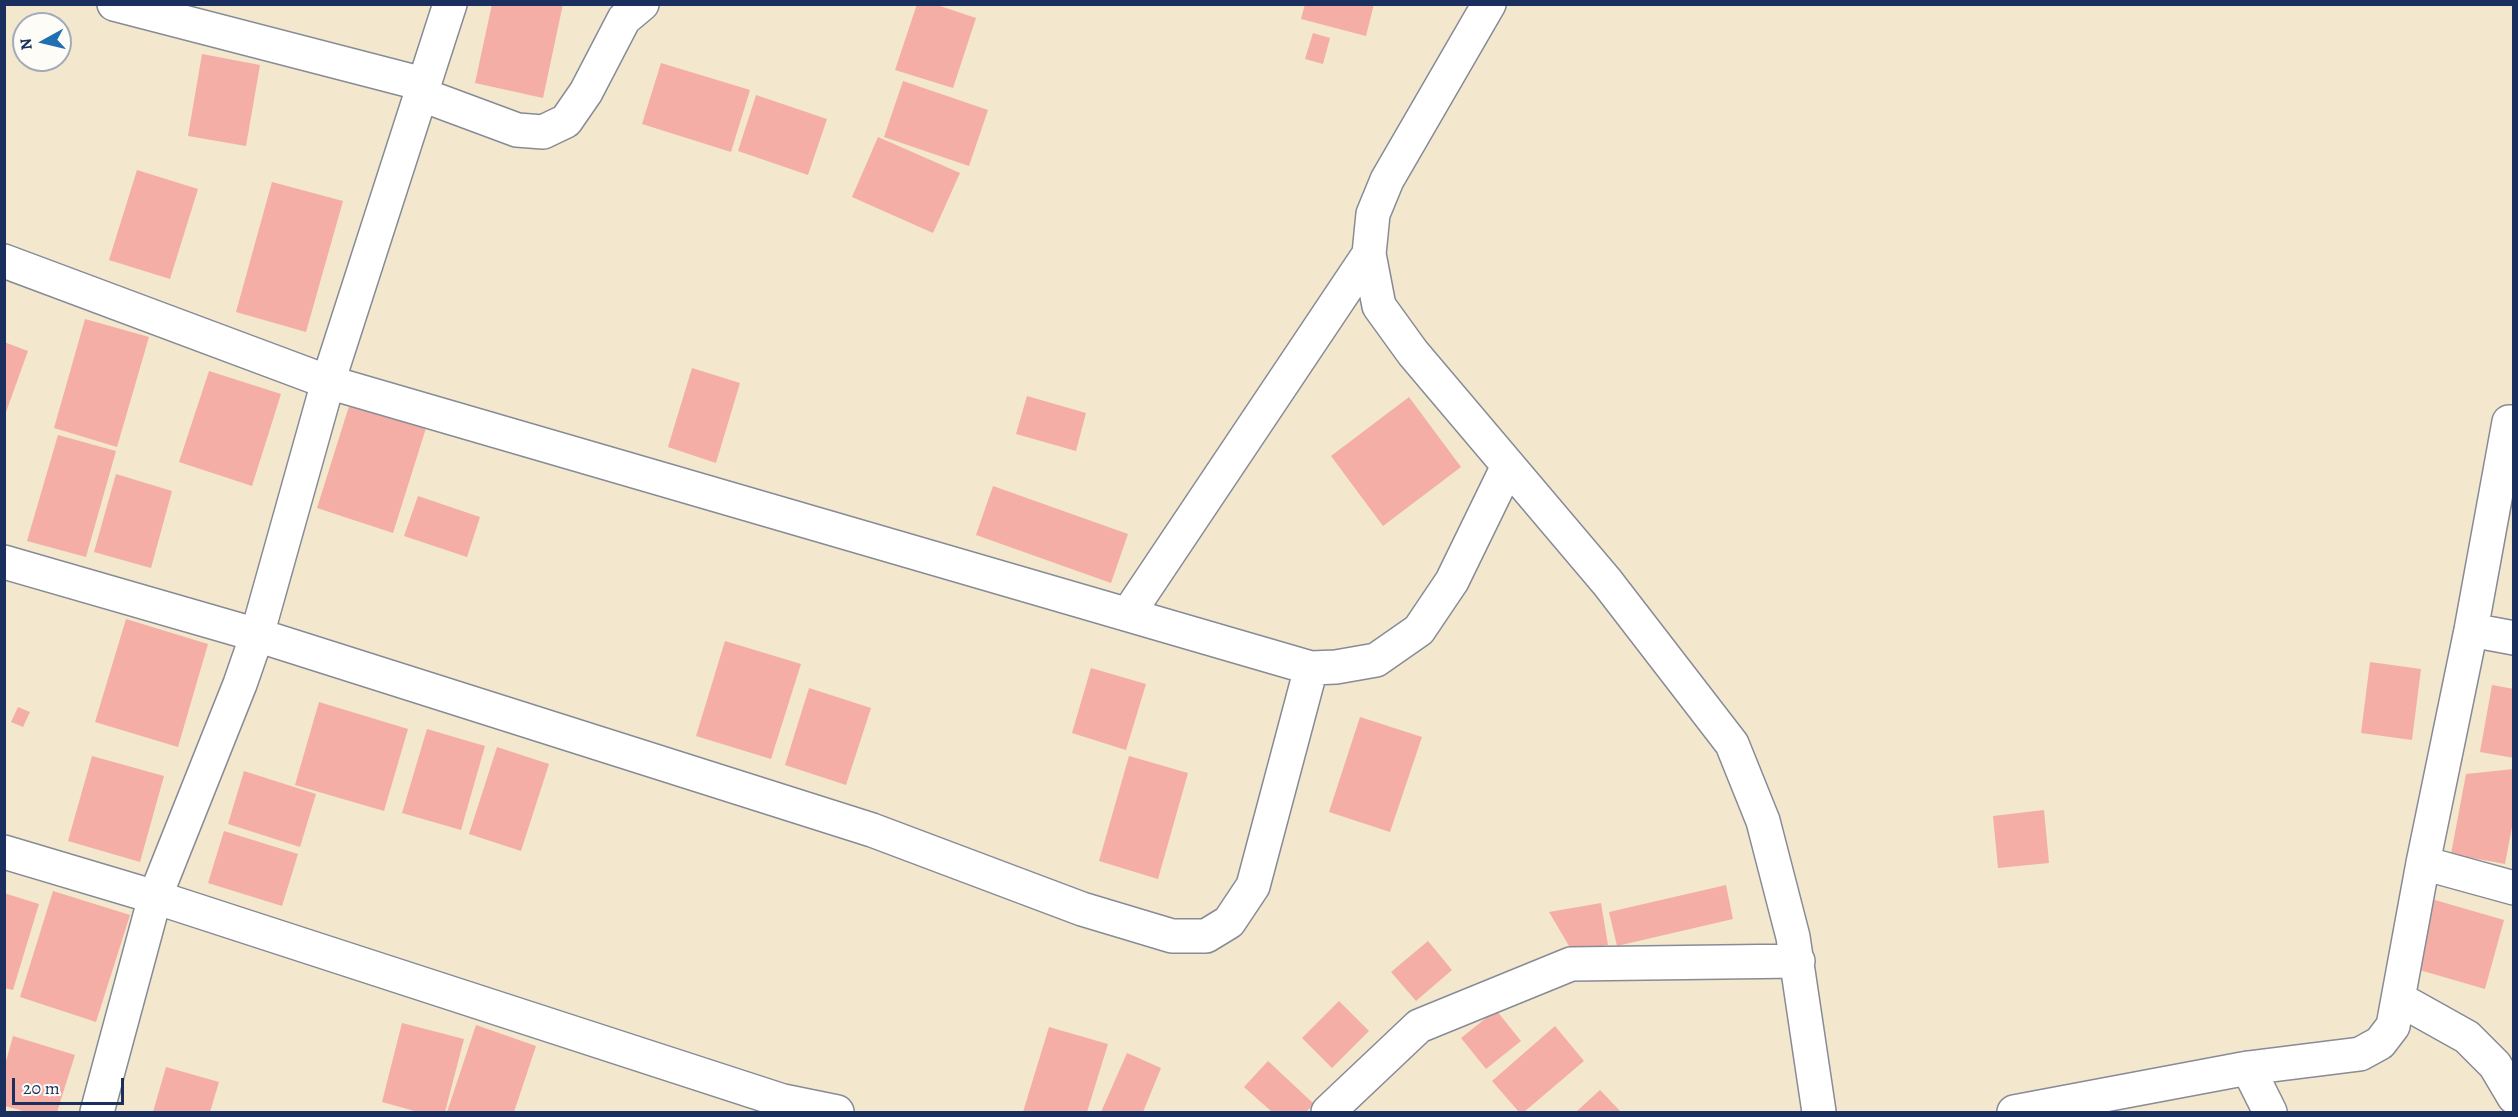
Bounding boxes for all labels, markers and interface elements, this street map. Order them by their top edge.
north arrow [12,12,72,72]
text: N [14,37,38,52]
scale bar [15,1066,128,1104]
text: 20 m [23,1076,60,1100]

